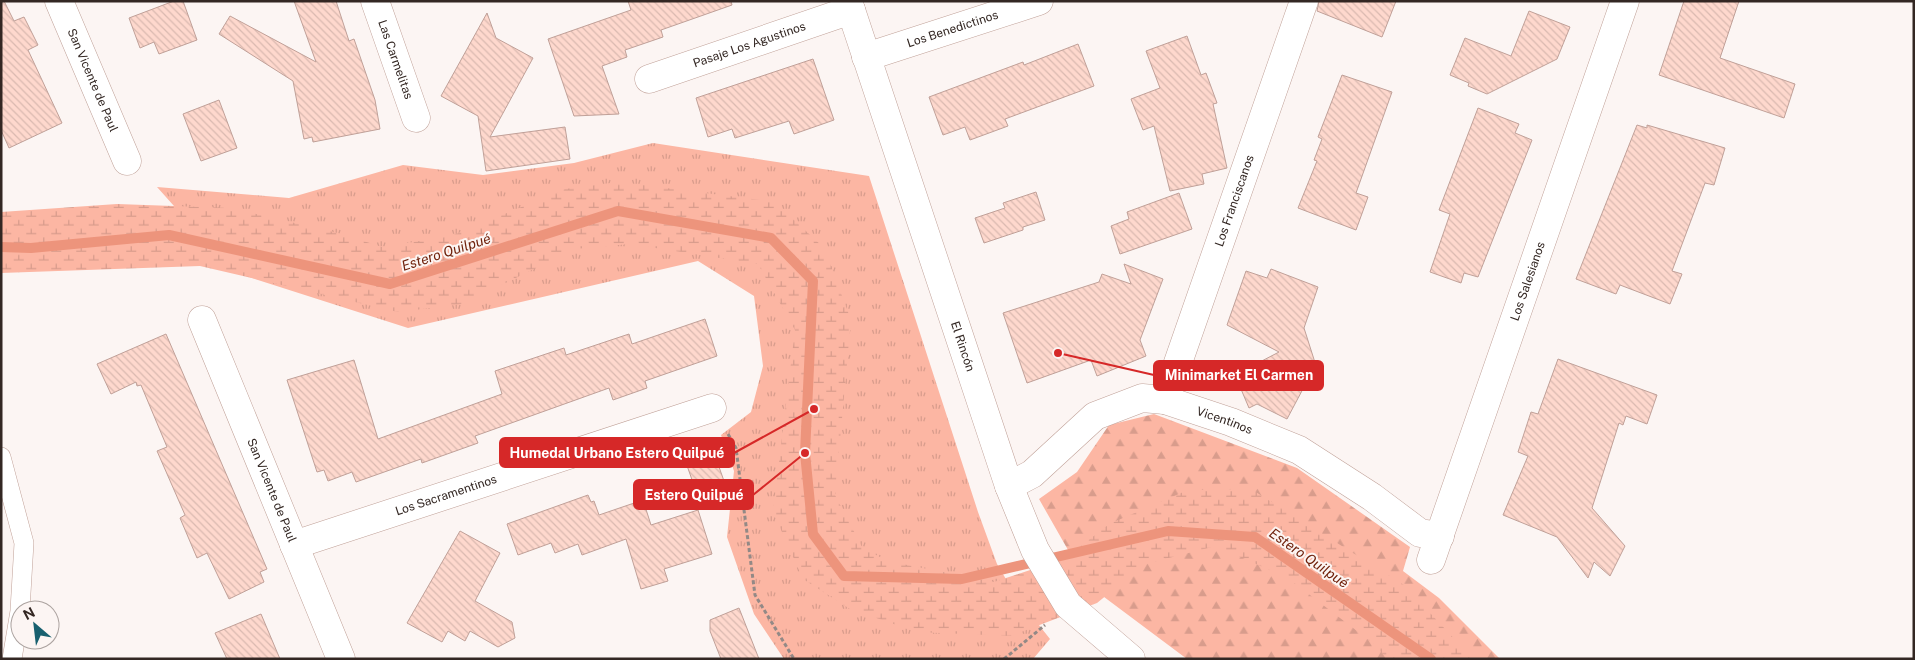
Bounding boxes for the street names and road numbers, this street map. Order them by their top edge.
street label: Los Benedictinos [905,8,1000,50]
street label: Las Carmelitas [375,18,416,101]
street label: Pasaje Los Agustinos [691,19,807,70]
street label: San Vicente de Paul [64,26,121,134]
street label: Los Franciscanos [1212,153,1257,248]
street label: Los Salesianos [1508,240,1548,323]
street label: El Rincón [948,320,978,373]
street label: Vicentinos [1195,404,1255,437]
street label: San Vicente de Paul [244,436,299,545]
street label: Los Sacramentinos [393,472,499,518]

